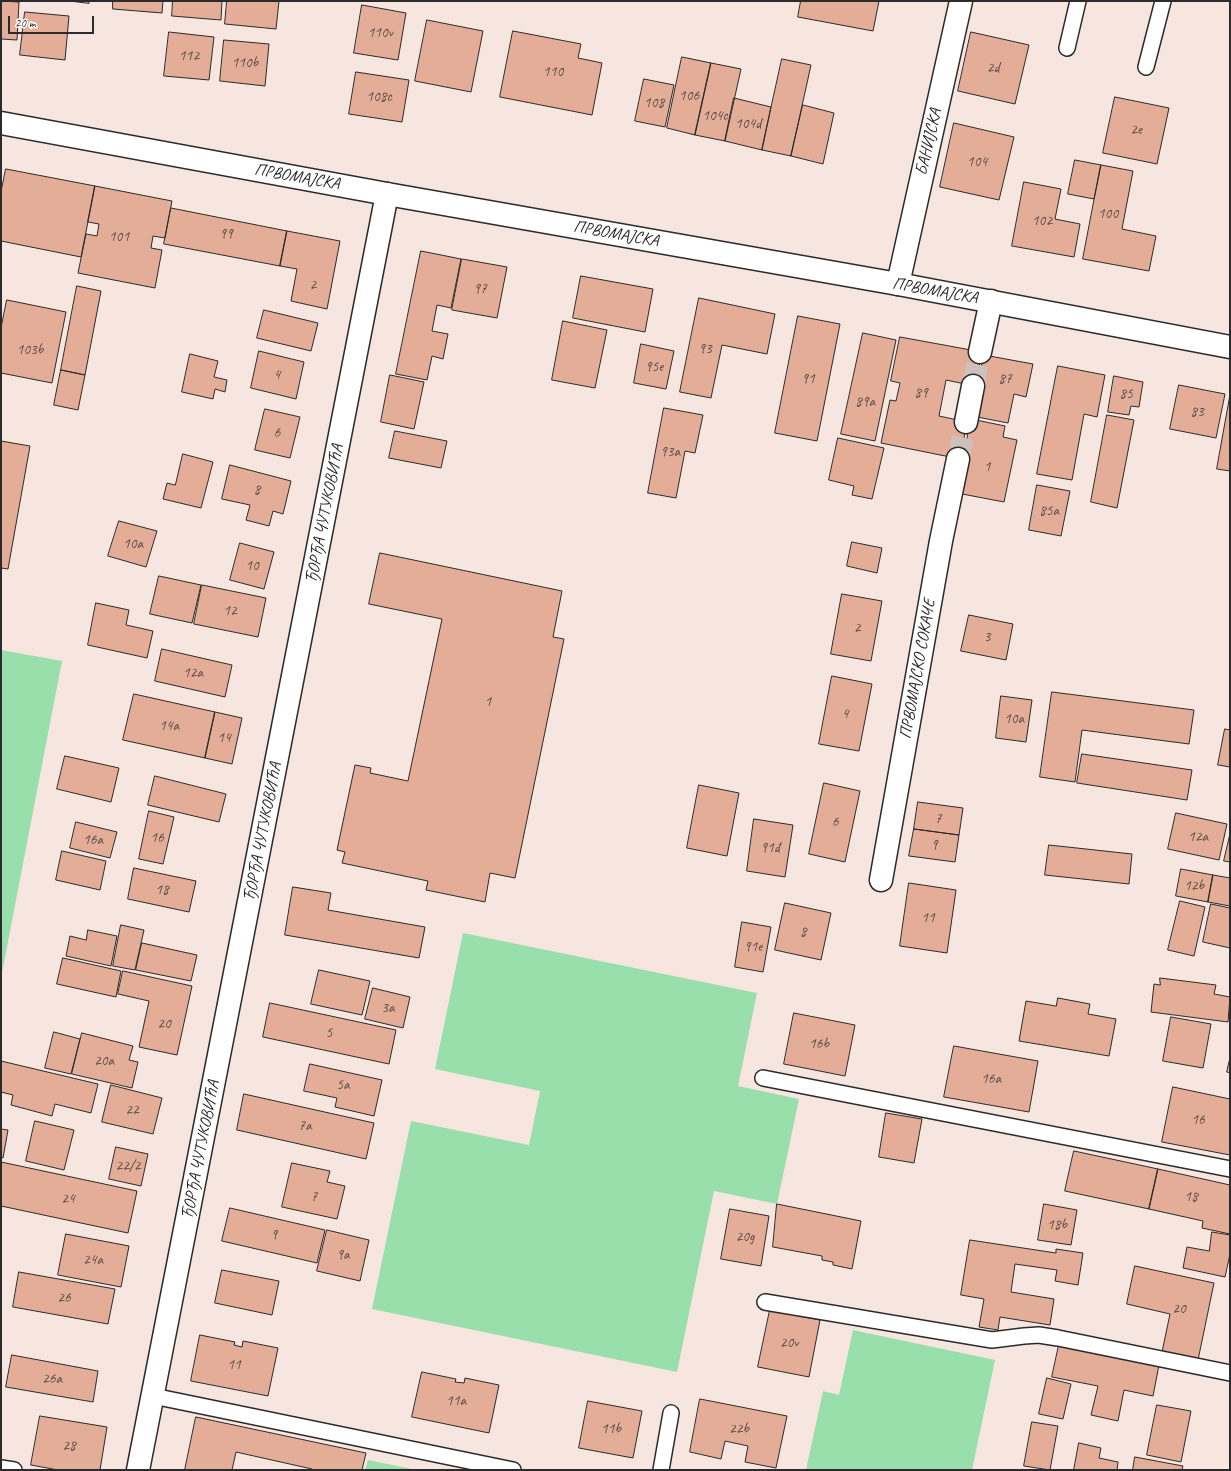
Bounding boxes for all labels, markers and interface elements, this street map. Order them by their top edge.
scale bar [10,8,96,34]
text: 20 m [15,15,35,31]
house number: 110v [367,24,393,42]
house number: 112 [179,47,199,65]
house number: 110b [232,54,258,72]
house number: 2d [987,59,999,77]
house number: 110 [543,63,563,81]
house number: 106 [679,87,699,105]
house number: 108c [366,88,392,106]
house number: 108 [644,94,664,112]
house number: 104c [702,107,728,125]
street label: БАНИЈСКА [911,107,947,177]
house number: 104d [735,115,761,133]
house number: 2e [1130,121,1142,139]
house number: 104 [967,153,987,171]
street label: ПРВОМАЈСКА [253,159,341,195]
house number: 100 [1098,205,1118,223]
house number: 102 [1032,212,1052,230]
street label: ПРВОМАЈСКА [572,216,660,252]
house number: 99 [219,225,233,243]
house number: 101 [109,228,129,246]
street label: ПРВОМАЈСКА [891,273,979,309]
house number: 2 [310,276,316,294]
house number: 97 [473,280,487,298]
house number: 93 [698,340,712,358]
house number: 103b [17,341,43,359]
house number: 95e [645,358,663,376]
house number: 4 [274,366,280,384]
house number: 91 [801,370,815,388]
house number: 87 [998,370,1012,388]
house number: 89 [914,384,928,402]
house number: 85 [1119,385,1133,403]
house number: 89a [855,393,875,411]
house number: 83 [1190,403,1204,421]
house number: 6 [274,424,280,442]
street label: ЂОРЂА ЧУТУКОВИЋА [302,443,348,585]
house number: 93a [660,443,680,461]
house number: 1 [984,458,990,476]
house number: 8 [254,481,260,499]
house number: 85a [1039,502,1059,520]
house number: 10a [123,535,143,553]
house number: 10 [245,557,259,575]
street label: ПРВОМАЈСКО СОКАЧЕ [896,597,940,741]
house number: 12 [223,602,237,620]
house number: 2 [854,619,860,637]
house number: 3 [984,628,990,646]
house number: 12a [183,664,203,682]
house number: 1 [485,693,491,711]
house number: 4 [842,705,848,723]
house number: 10a [1004,710,1024,728]
house number: 14a [159,717,179,735]
house number: 14 [217,729,231,747]
street label: ЂОРЂА ЧУТУКОВИЋА [240,761,286,903]
house number: 7 [935,810,941,828]
house number: 6 [832,813,838,831]
house number: 12a [1188,828,1208,846]
house number: 16 [150,829,164,847]
house number: 16a [83,831,103,849]
house number: 9 [931,836,937,854]
house number: 91đ [760,839,780,857]
house number: 12b [1184,877,1204,895]
house number: 18 [155,881,169,899]
house number: 11 [921,909,935,927]
house number: 8 [800,923,806,941]
house number: 91e [744,938,762,956]
house number: 3a [381,999,395,1017]
house number: 20 [157,1015,171,1033]
house number: 5 [326,1024,332,1042]
house number: 16b [809,1035,829,1053]
house number: 20a [94,1052,114,1070]
house number: 16a [981,1070,1001,1088]
house number: 5a [336,1076,350,1094]
street label: ЂОРЂА ЧУТУКОВИЋА [178,1079,224,1221]
house number: 22 [125,1101,139,1119]
house number: 16 [1191,1111,1205,1129]
house number: 7a [298,1117,312,1135]
house number: 22/2 [115,1157,141,1175]
house number: 7 [311,1188,317,1206]
house number: 18 [1184,1188,1198,1206]
house number: 24 [61,1190,75,1208]
house number: 18b [1047,1216,1067,1234]
house number: 9 [271,1226,277,1244]
house number: 20g [736,1228,754,1246]
house number: 9a [336,1246,350,1264]
house number: 24a [83,1251,103,1269]
house number: 26 [57,1289,71,1307]
house number: 20 [1172,1300,1186,1318]
house number: 20v [780,1334,798,1352]
house number: 11 [227,1356,241,1374]
house number: 26a [42,1370,62,1388]
house number: 11a [446,1392,466,1410]
house number: 11b [601,1420,621,1438]
house number: 22b [729,1420,749,1438]
house number: 28 [62,1437,76,1455]

